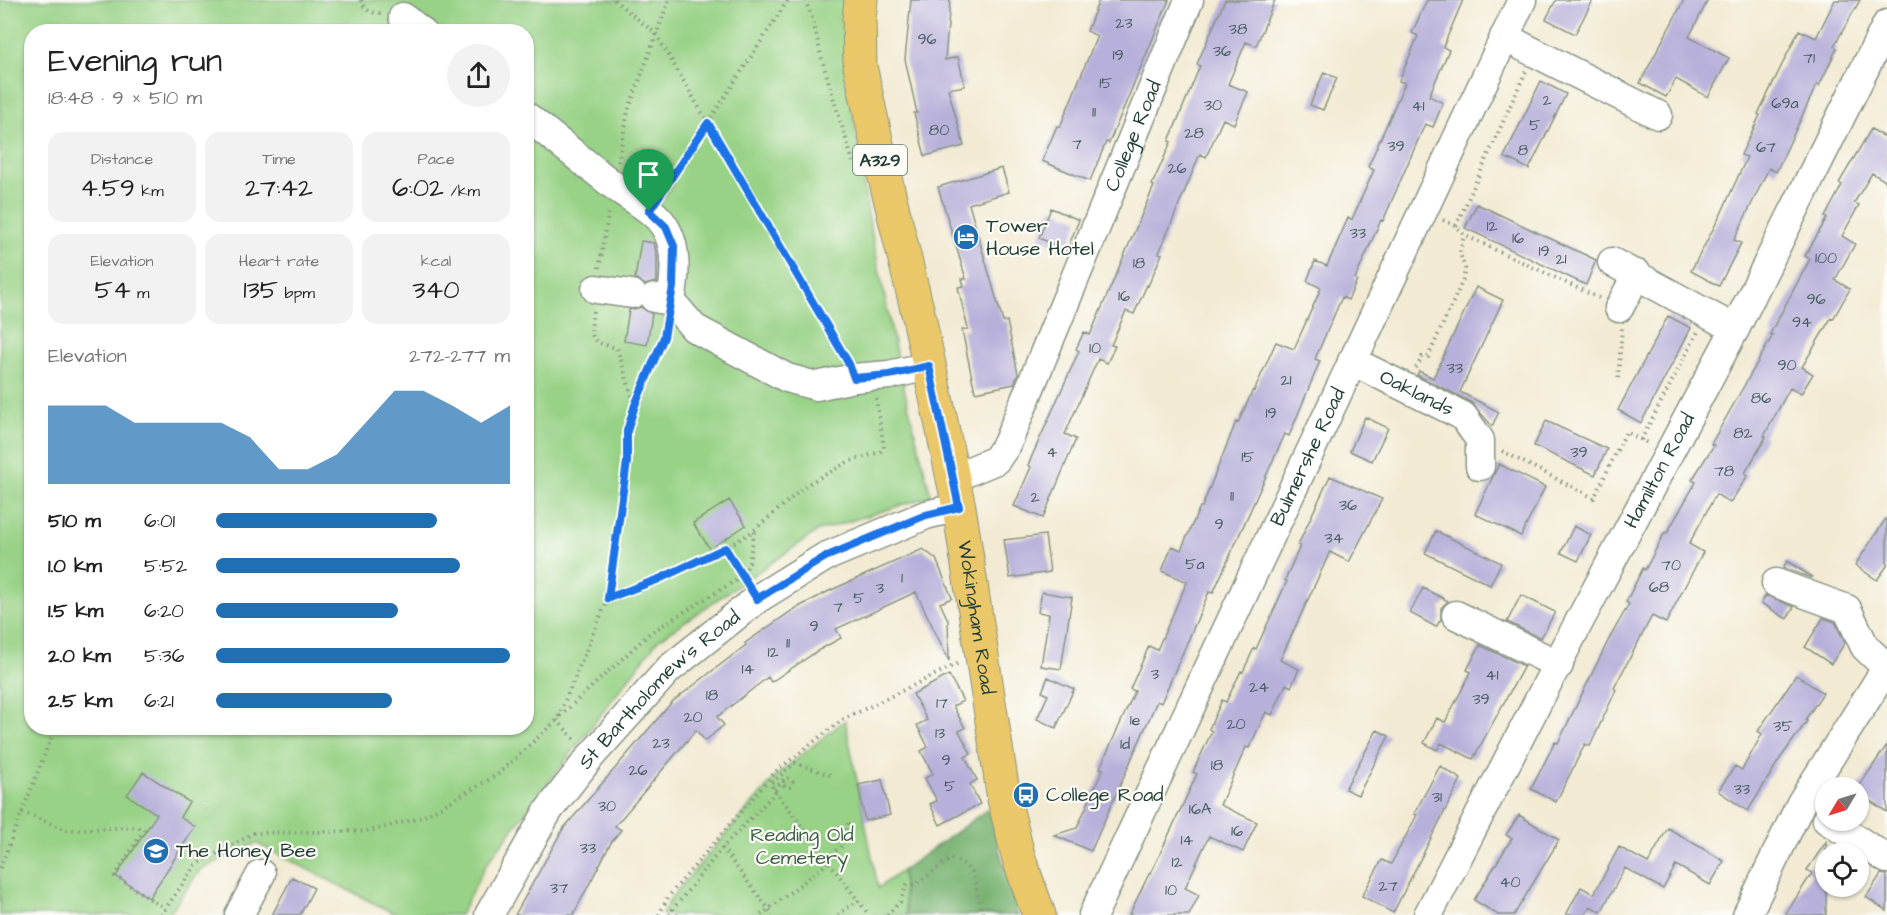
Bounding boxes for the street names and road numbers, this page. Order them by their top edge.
street label: College Road [1098,76,1169,196]
road number: A329 [853,145,907,175]
street label: Oaklands [1375,363,1458,423]
street label: Bulmershe Road [1263,383,1352,531]
street label: Hamilton Road [1617,408,1702,534]
street label: Wokingham Road [950,539,1002,696]
street label: St Bartholomew's Road [572,603,746,775]

